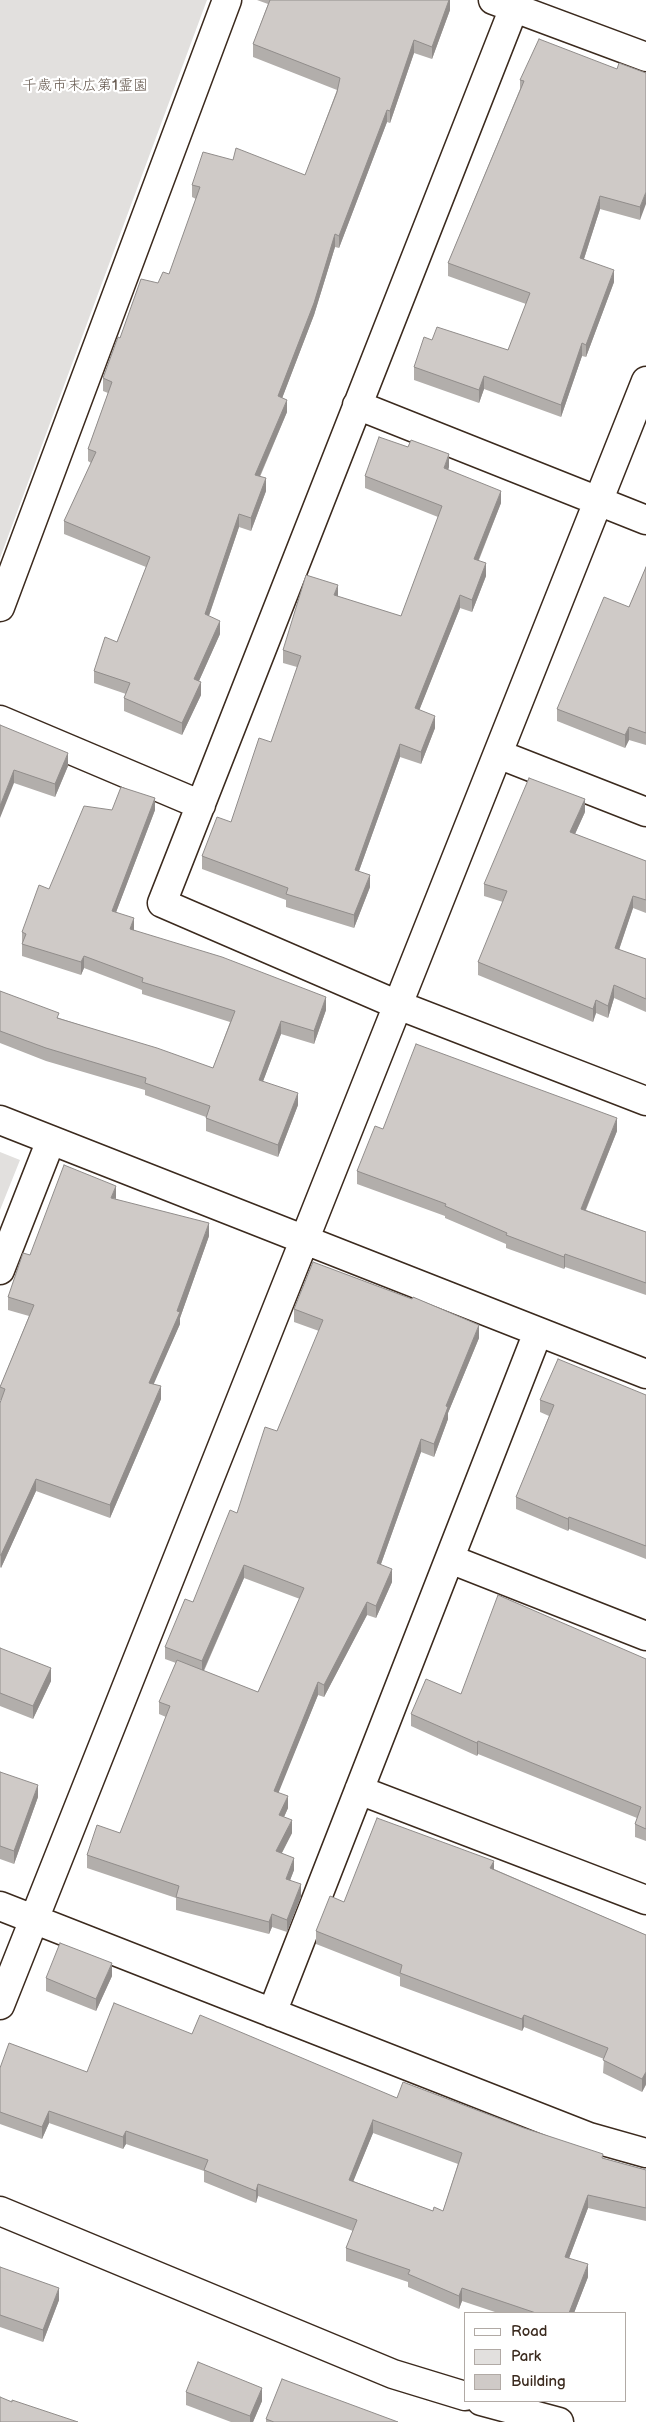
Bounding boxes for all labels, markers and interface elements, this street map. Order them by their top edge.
park label: 千歳市末広第1霊園 [22,77,148,95]
legend [463,2312,626,2402]
text: Road [511,2322,547,2341]
text: Park [511,2347,541,2366]
text: Building [511,2372,566,2391]

